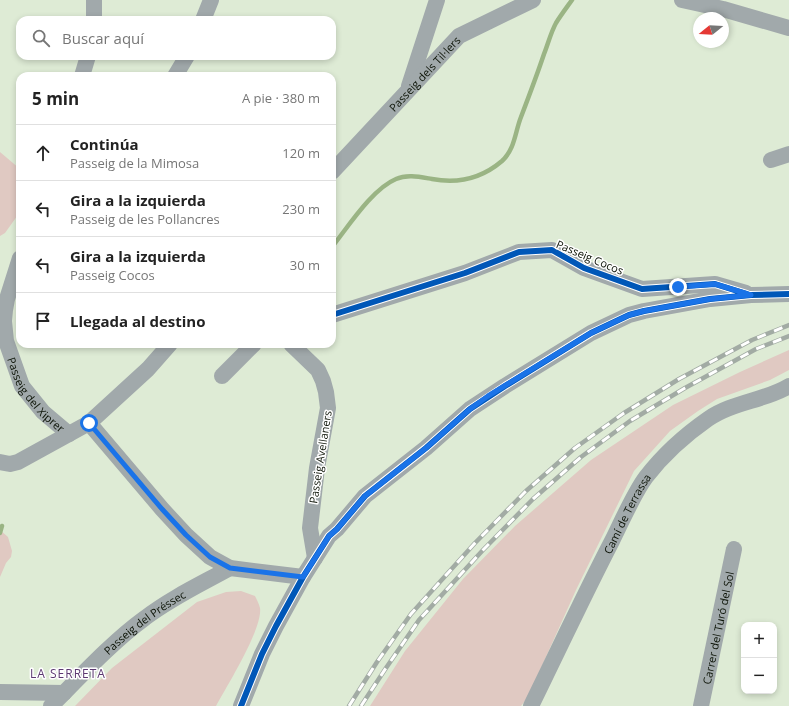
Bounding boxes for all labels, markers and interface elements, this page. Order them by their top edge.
north arrow [693,12,729,48]
search box [16,16,336,60]
icon: search [30,27,52,49]
text: Buscar aquí [62,28,144,48]
street label: Passeig dels Til·lers [385,32,463,114]
text: 5 min [32,87,79,110]
text: A pie · 380 m [242,89,320,107]
text: Continúa [70,134,139,154]
icon: ahead [32,142,54,164]
text: 120 m [282,144,320,162]
text: Passeig de la Mimosa [70,154,199,172]
text: Gira a la izquierda [70,190,206,210]
icon: left [32,198,54,220]
text: 230 m [282,200,320,218]
text: Passeig de les Pollancres [70,210,220,228]
street label: Passeig Cocos [554,236,626,278]
text: Gira a la izquierda [70,246,206,266]
icon: left [32,254,54,276]
text: 30 m [290,256,320,274]
text: Passeig Cocos [70,266,155,284]
route end [669,278,687,296]
icon: arrive [32,310,54,332]
text: Llegada al destino [70,311,205,331]
street label: Passeig del Xiprer [5,355,69,435]
street label: Passeig Avellaners [305,409,335,505]
route start [80,414,98,432]
street label: Camí de Terrassa [599,470,654,556]
street label: Carrer del Turó del Sol [698,570,737,686]
street label: Passeig del Préssec [100,586,188,657]
map controls [741,622,777,694]
button: + [741,622,777,658]
button: − [741,658,777,694]
district label: LA SERRETA [30,665,106,682]

